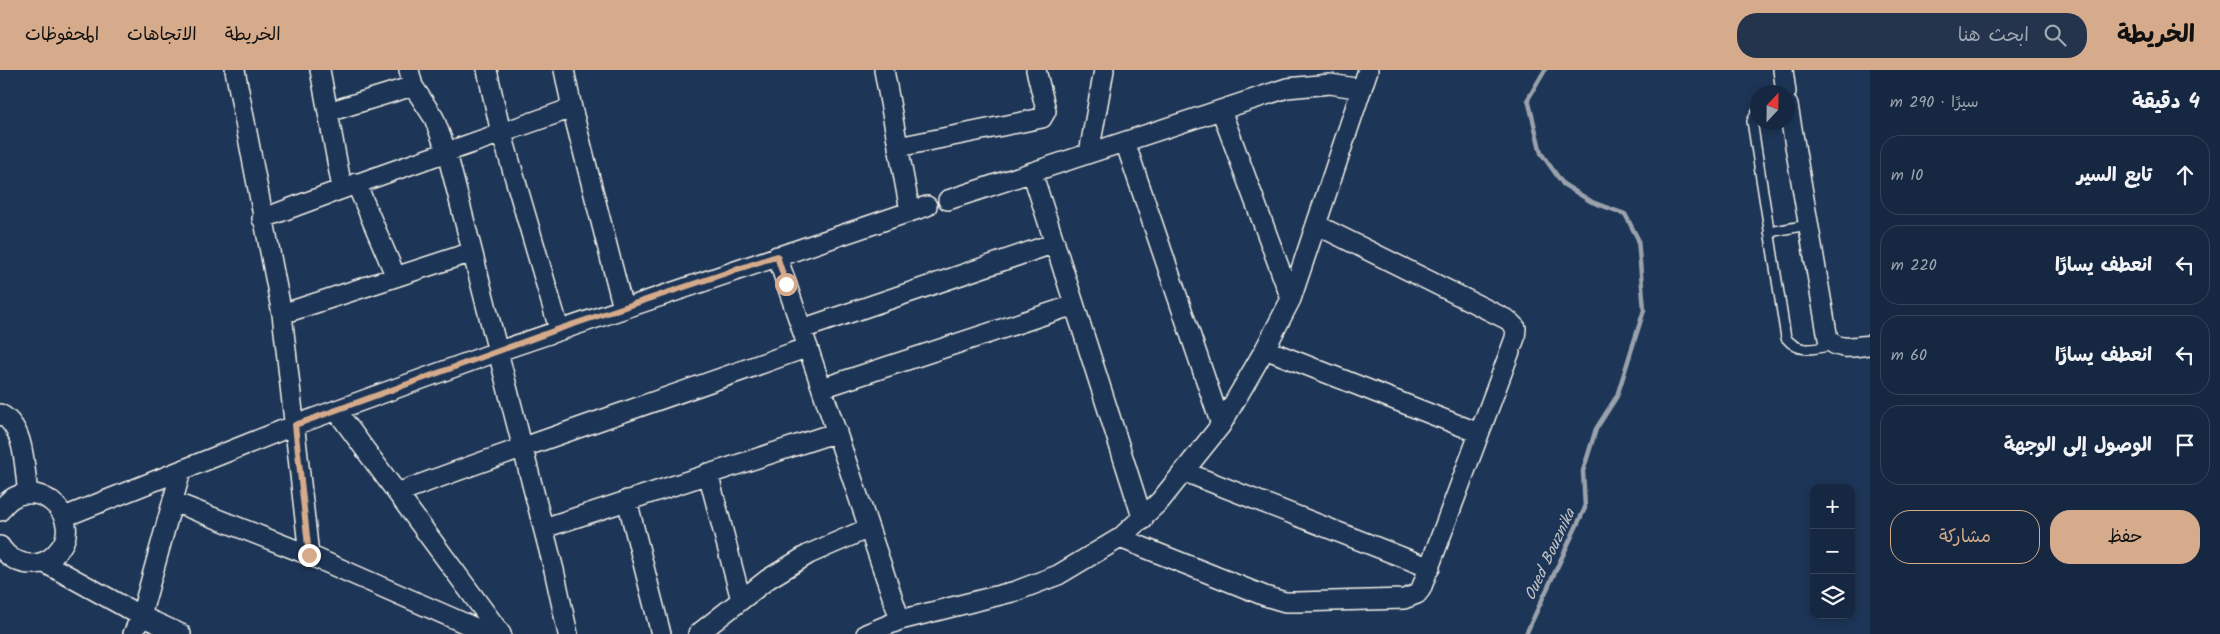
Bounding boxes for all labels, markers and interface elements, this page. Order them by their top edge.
search box [1737,13,2087,58]
text: الخريطة [2117,16,2195,55]
text: المحفوظات [25,21,99,50]
text: الاتجاهات [127,21,197,50]
text: الخريطة [225,21,281,50]
text: ابحث هنا [1958,21,2029,51]
icon: search [2041,21,2069,49]
north arrow [1750,85,1795,130]
text: 4 دقيقة [2132,86,2200,119]
text: سيرًا · 290 m [1890,90,1979,115]
text: تابع السير [2077,161,2152,191]
icon: ahead [2171,161,2199,189]
text: 10 m [1891,163,1923,188]
text: انعطف يسارًا [2055,251,2152,281]
icon: left [2171,251,2199,279]
text: 220 m [1891,253,1937,278]
route start [775,273,798,296]
text: انعطف يسارًا [2055,341,2152,371]
icon: left [2171,341,2199,369]
text: 60 m [1891,343,1927,368]
text: الوصول إلى الوجهة [2004,431,2152,461]
icon: arrive [2171,431,2199,459]
map controls [1810,484,1855,619]
button: + [1810,484,1855,529]
water label: Oued Bouznika [1518,503,1583,605]
button: مشاركة [1890,510,2040,564]
button: حفظ [2050,510,2200,564]
button: − [1810,529,1855,574]
route end [298,544,321,567]
button: layers [1810,574,1855,619]

